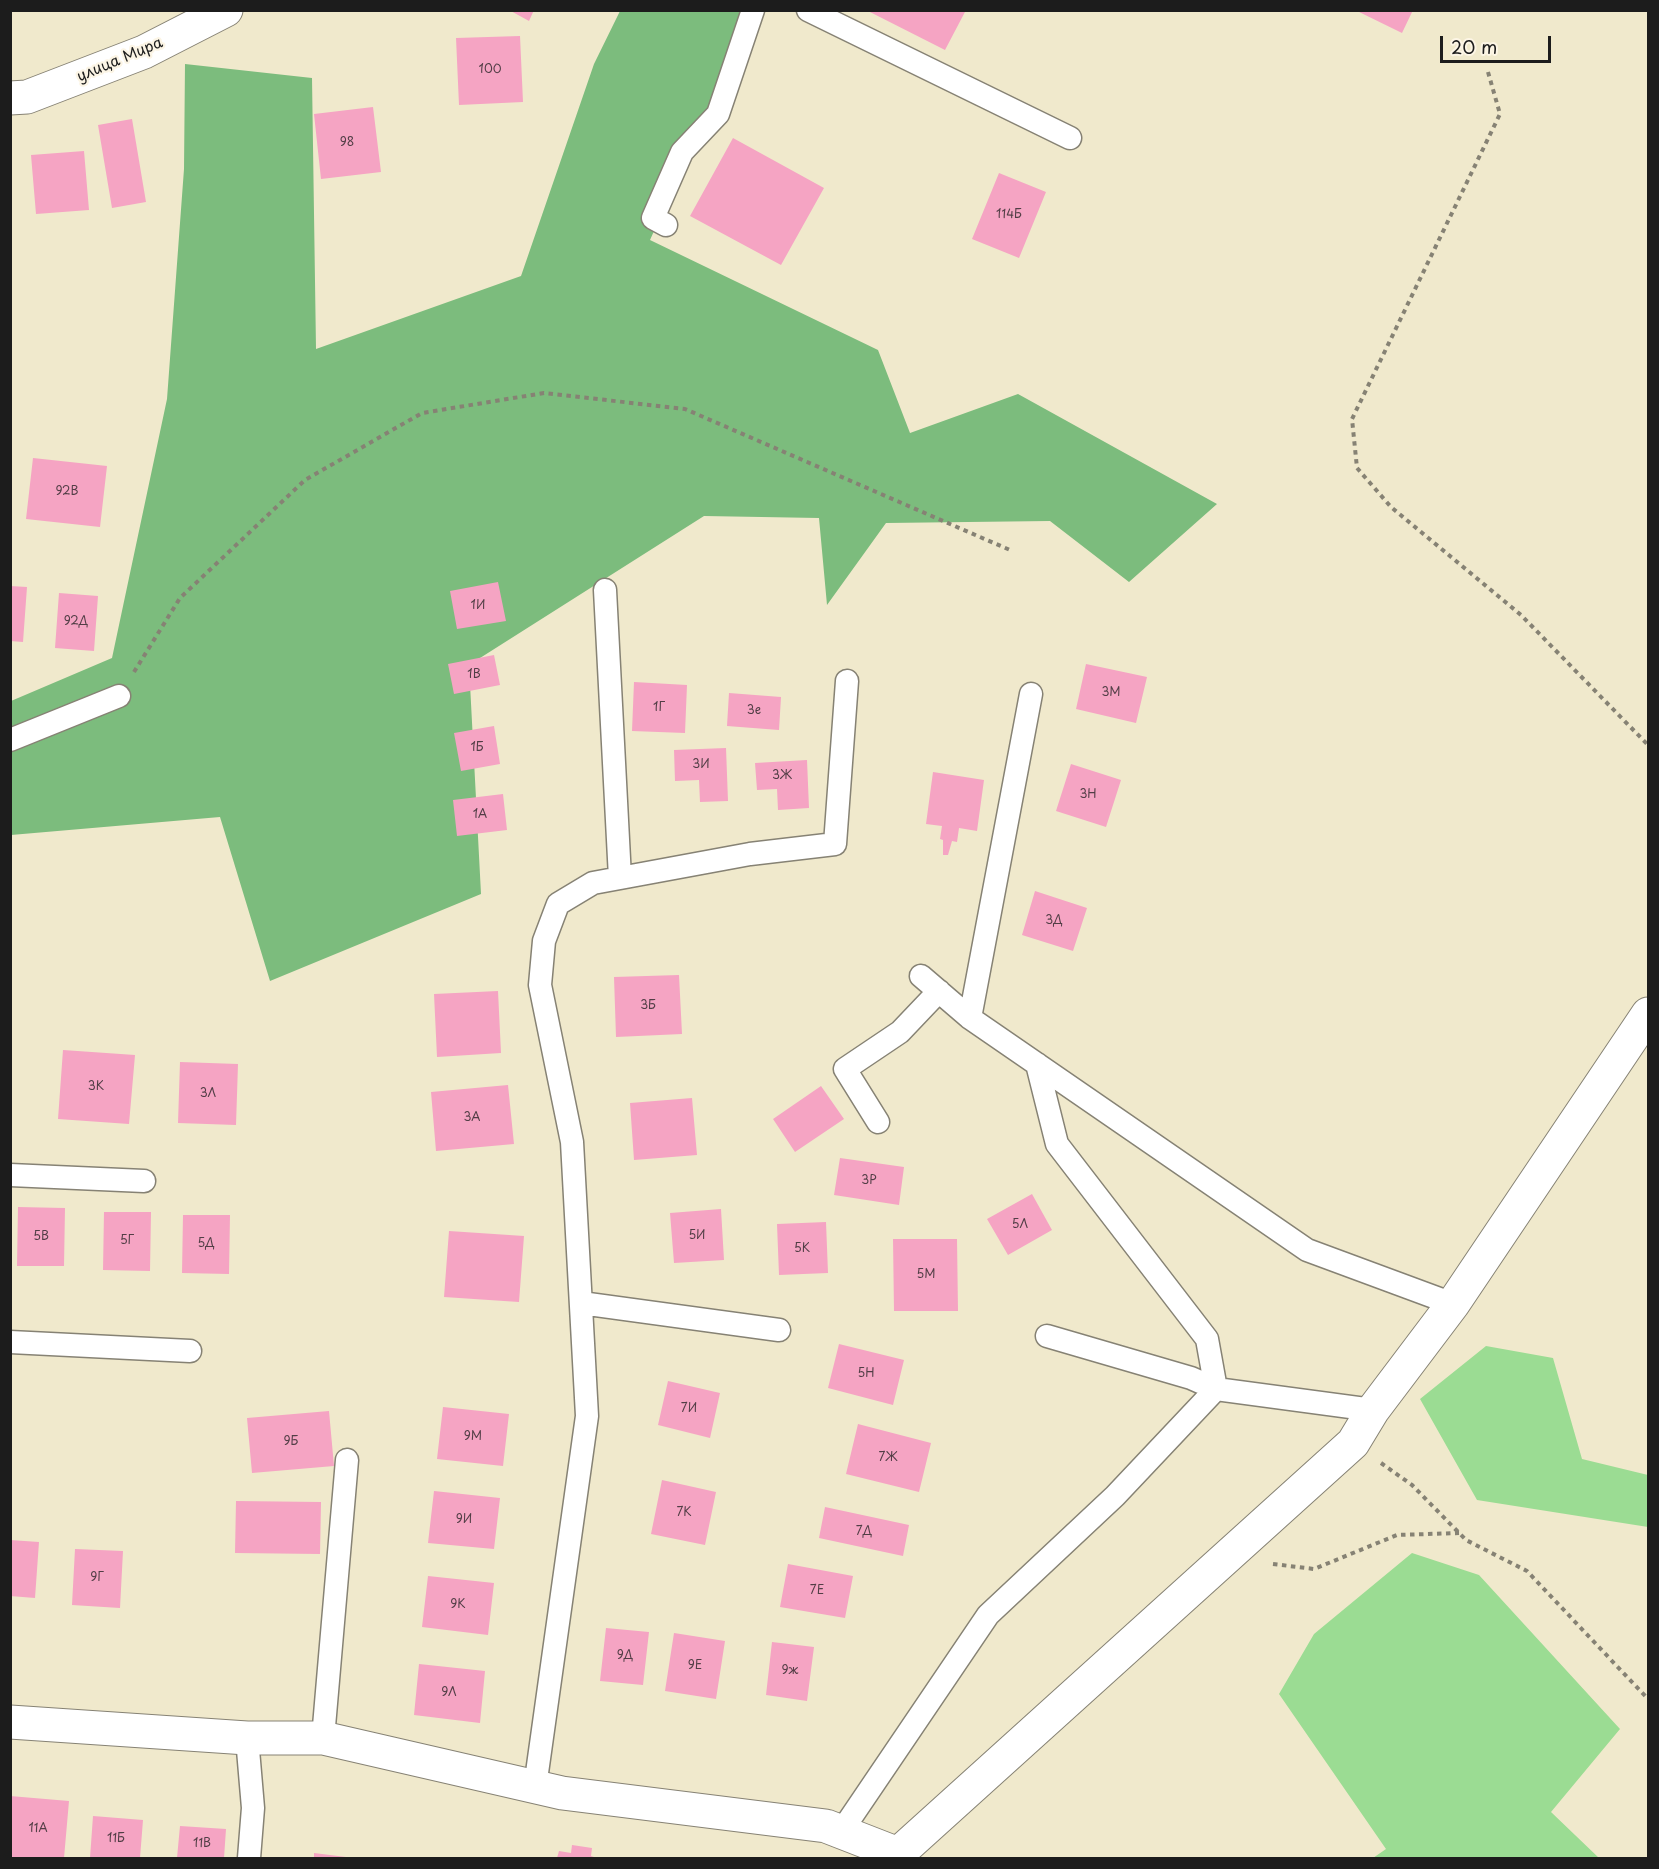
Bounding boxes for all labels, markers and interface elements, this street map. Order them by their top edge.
scale bar [1443,24,1554,62]
text: 20 m [1451,33,1497,60]
street label: улица Мира [74,34,166,86]
house number: 100 [479,63,501,77]
house number: 98 [340,136,354,150]
house number: 114Б [996,208,1022,222]
house number: 92В [55,485,79,499]
house number: 1И [471,599,485,613]
house number: 92Д [64,615,88,629]
house number: 1В [467,668,481,682]
house number: 3М [1101,686,1121,700]
house number: 1Г [653,701,665,715]
house number: 3е [747,704,761,718]
house number: 1Б [470,741,484,755]
house number: 3И [692,758,710,772]
house number: 3Ж [772,769,792,783]
house number: 3Н [1079,788,1097,802]
house number: 1А [473,808,487,822]
house number: 3Д [1045,914,1063,928]
house number: 3Б [640,999,656,1013]
house number: 3К [88,1080,104,1094]
house number: 3Л [200,1087,216,1101]
house number: 3А [463,1111,481,1125]
house number: 3Р [861,1174,877,1188]
house number: 5Л [1012,1218,1028,1232]
house number: 5И [688,1229,706,1243]
house number: 5В [33,1230,49,1244]
house number: 5Г [120,1234,134,1248]
house number: 5Д [197,1237,215,1251]
house number: 5К [794,1242,810,1256]
house number: 5М [917,1268,935,1282]
house number: 5Н [857,1367,875,1381]
house number: 7И [681,1402,697,1416]
house number: 9М [464,1430,482,1444]
house number: 9Б [284,1435,298,1449]
house number: 7Ж [879,1451,897,1465]
house number: 7К [676,1506,692,1520]
house number: 9И [456,1513,472,1527]
house number: 7Д [856,1525,872,1539]
house number: 9Г [90,1571,104,1585]
house number: 7Е [810,1584,824,1598]
house number: 9К [450,1598,466,1612]
house number: 9Д [617,1649,633,1663]
house number: 9Е [688,1659,702,1673]
house number: 9ж [782,1664,798,1678]
house number: 9Л [441,1686,457,1700]
house number: 11А [28,1822,48,1836]
house number: 11Б [107,1832,125,1846]
house number: 11В [193,1837,211,1851]

